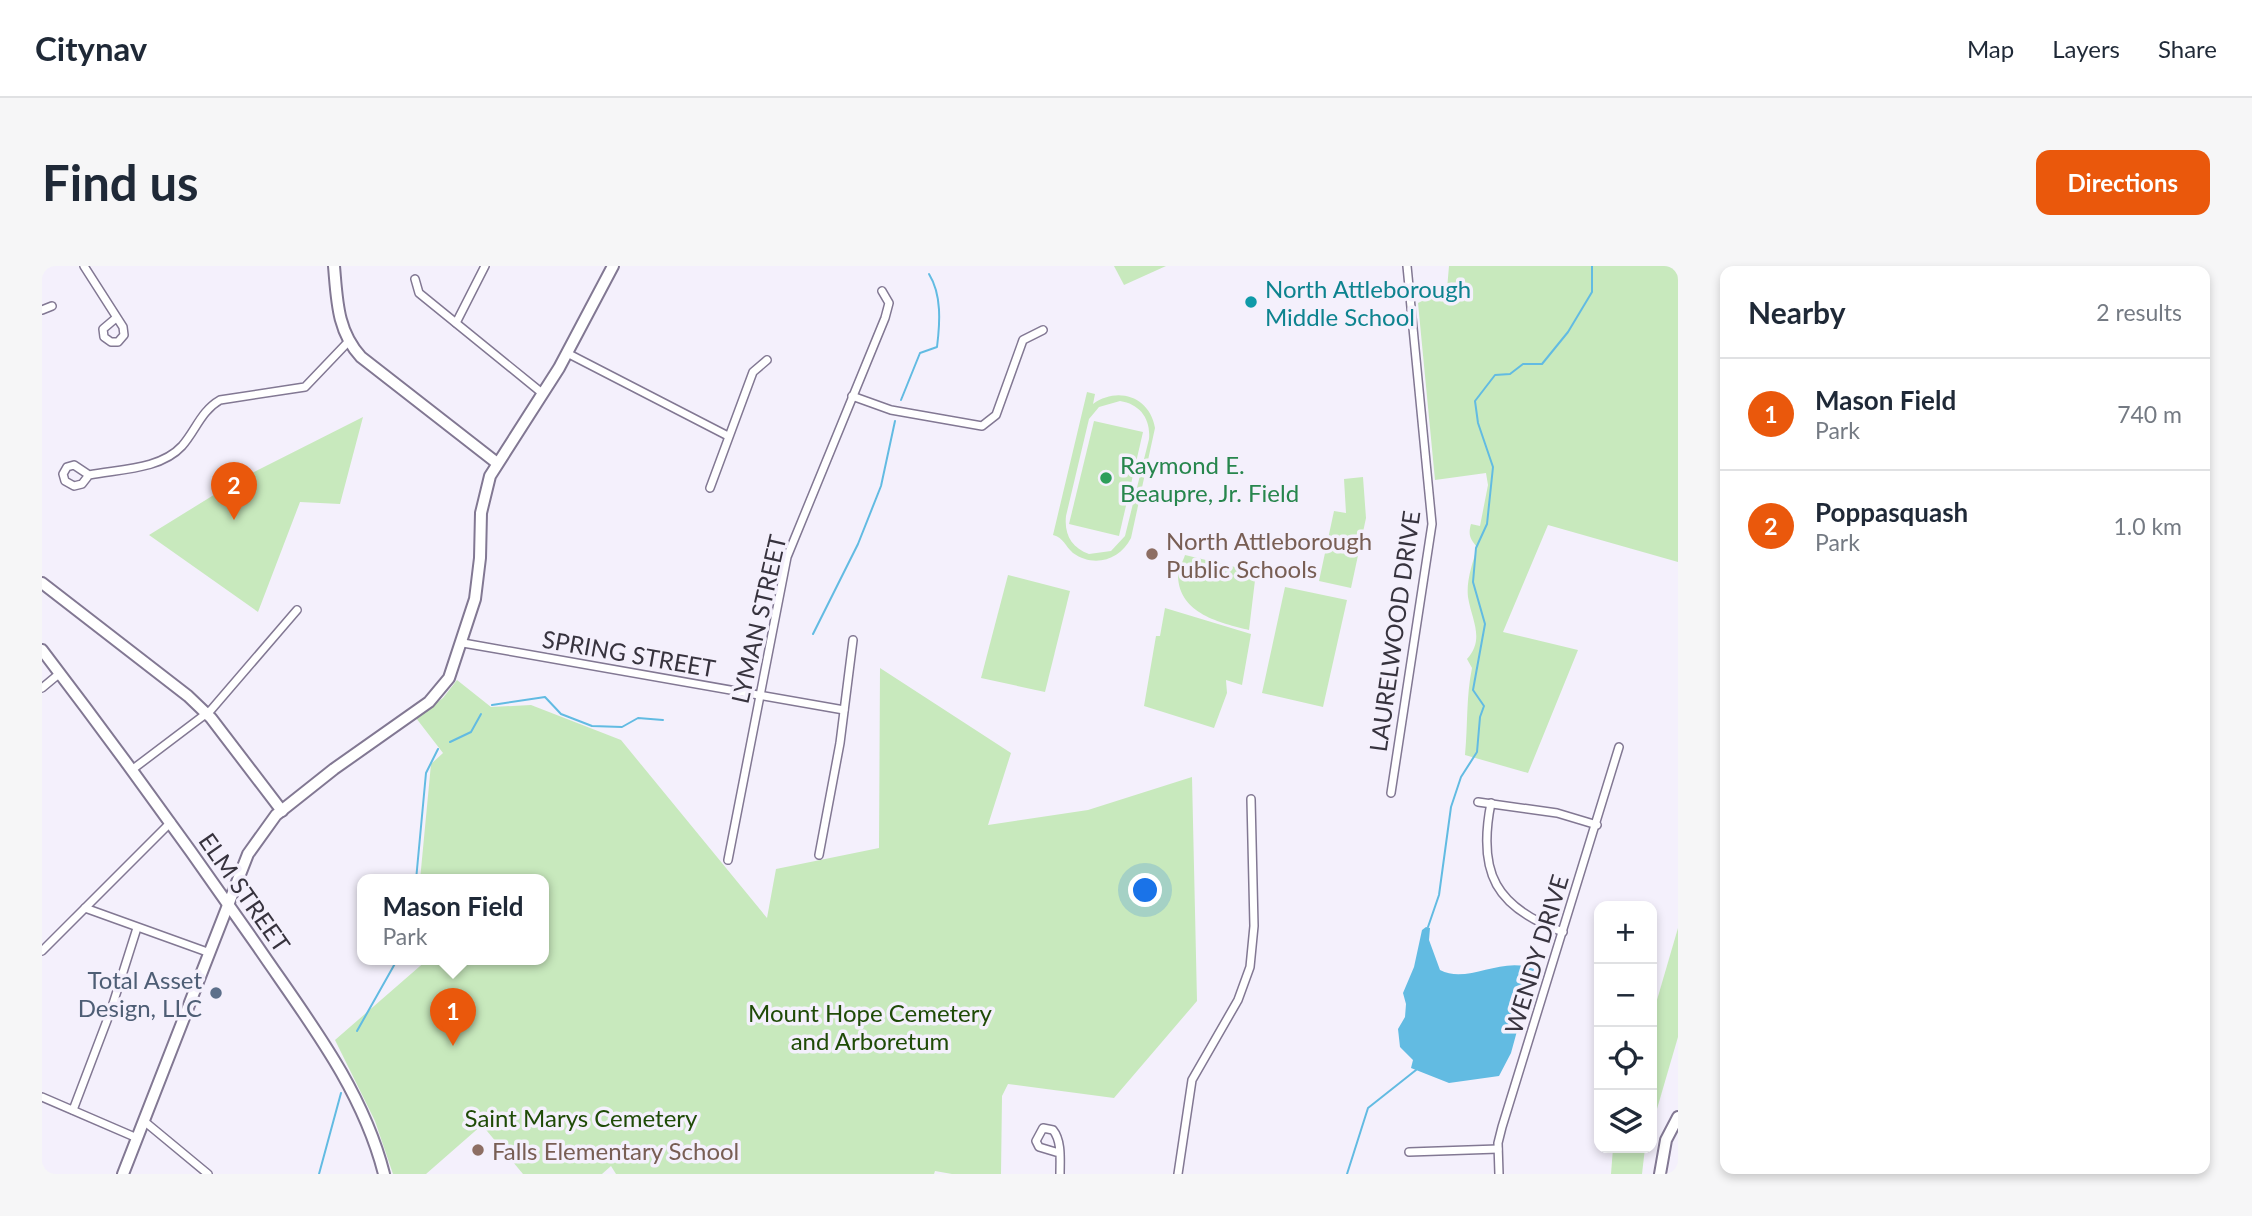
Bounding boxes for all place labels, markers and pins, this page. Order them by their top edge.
place label: North Attleborough Middle School [1265,274,1471,331]
marker: North Attleborough Middle School [1243,294,1259,310]
place label: Raymond E. Beaupre, Jr. Field [1120,450,1299,507]
pin: 2 [211,462,257,520]
marker: Raymond E. Beaupre, Jr. Field [1098,470,1114,486]
place label: North Attleborough Public Schools [1166,526,1372,583]
marker: North Attleborough Public Schools [1144,546,1160,562]
place label: Total Asset Design, LLC [78,965,202,1022]
marker: Total Asset Design, LLC [208,985,224,1001]
pin: 1 [430,988,476,1046]
place label: Falls Elementary School [492,1136,739,1165]
marker: Falls Elementary School [470,1142,486,1158]

